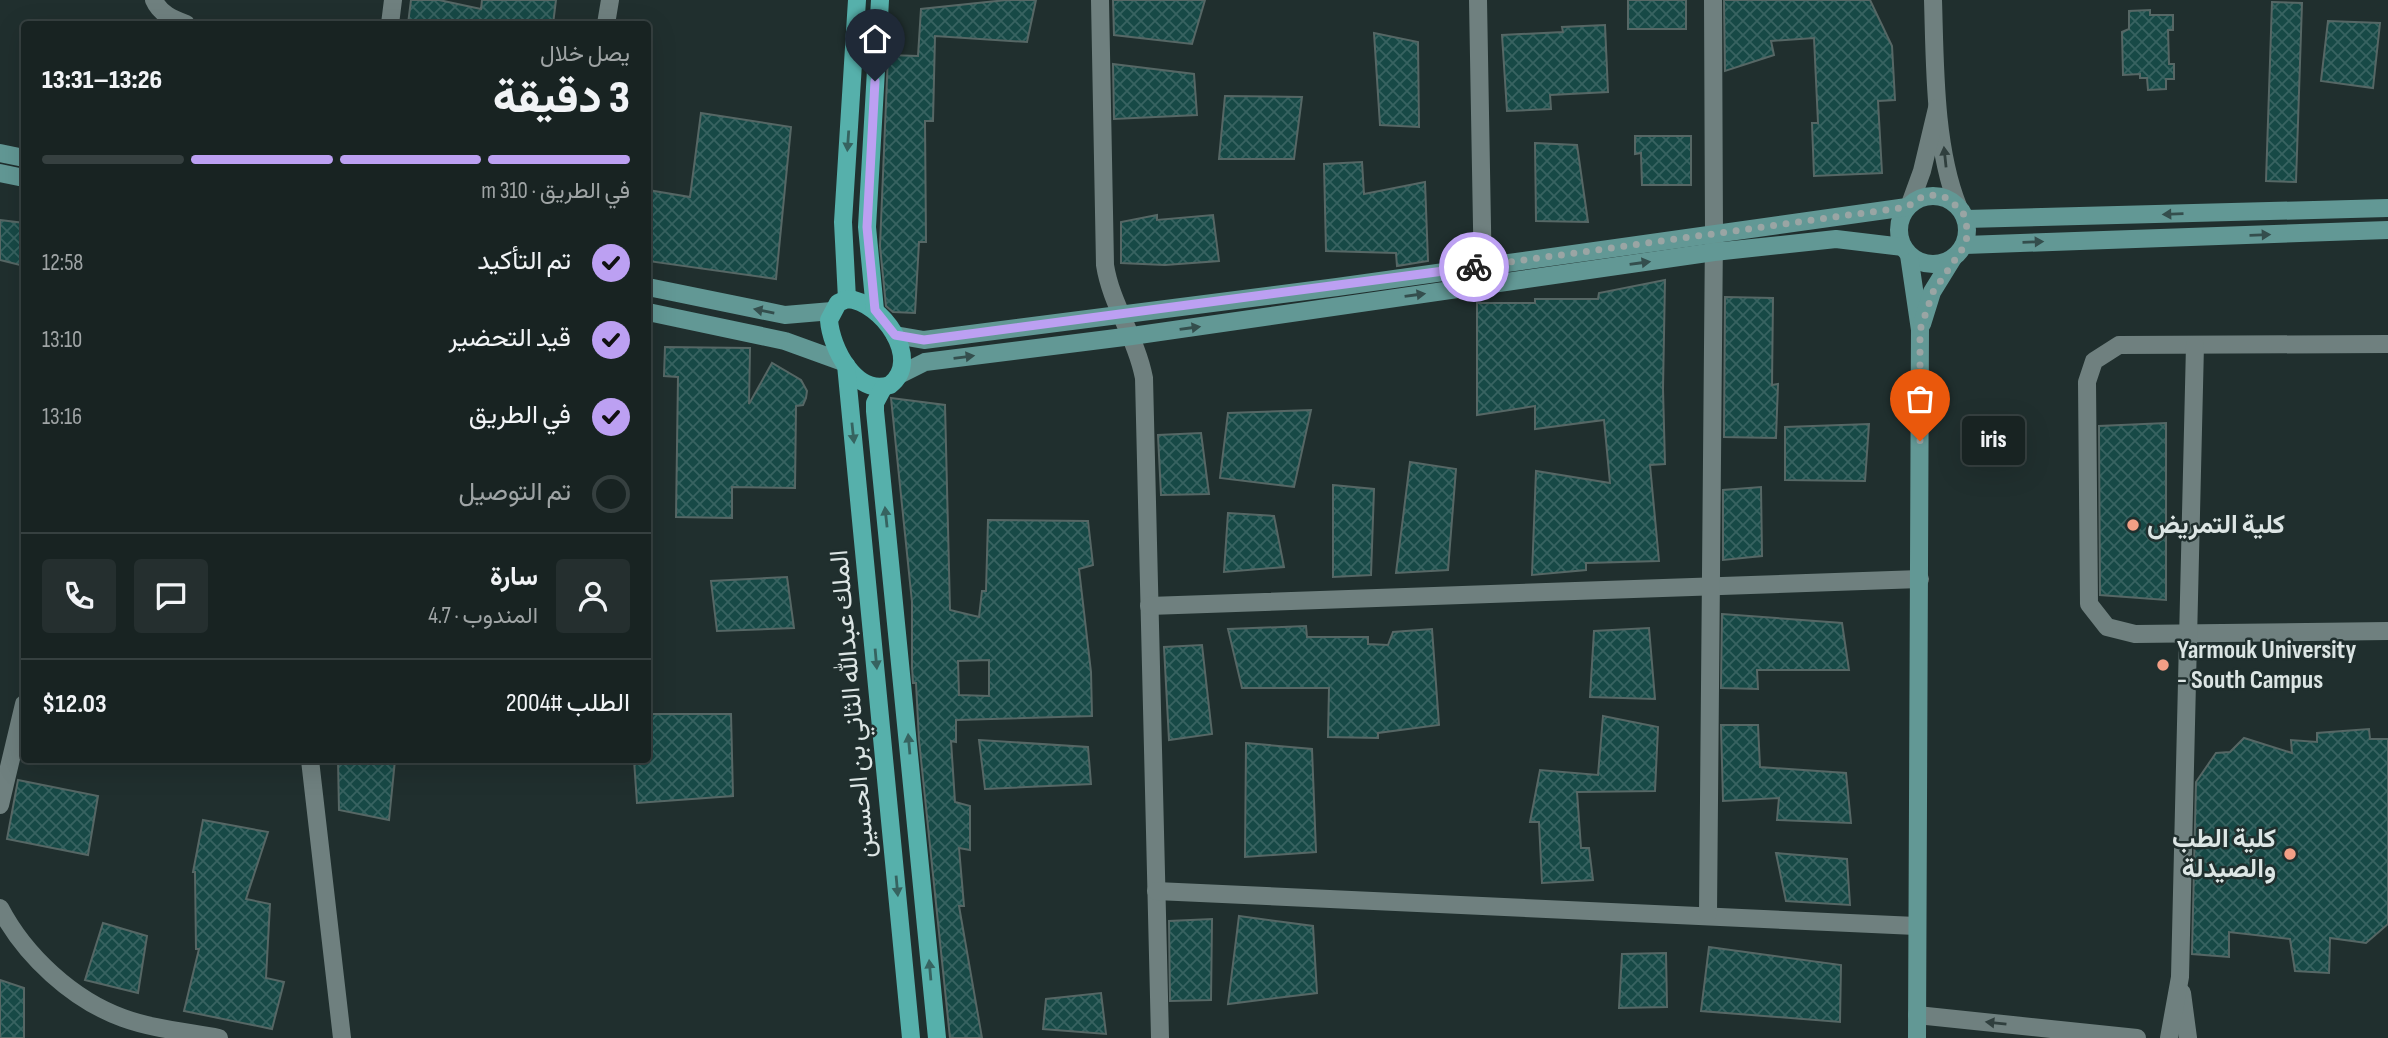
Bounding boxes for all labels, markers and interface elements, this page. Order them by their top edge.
pin [845,9,905,81]
icon: home [856,20,894,58]
text: يصل خلال [540,40,630,68]
text: 13:26–13:31 [42,65,162,96]
text: 3 دقيقة [493,71,630,126]
one-way arrow [843,131,854,153]
one-way arrow [1939,146,1950,168]
text: في الطريق · 310 m [481,177,630,205]
one-way arrow [2162,208,2184,219]
one-way arrow [2250,229,2272,240]
courier [1439,232,1509,302]
one-way arrow [2022,237,2044,248]
icon: check [592,244,630,282]
text: تم التأكيد [477,246,571,277]
icon: bike [1455,248,1493,286]
text: 12:58 [42,249,83,277]
one-way arrow [1629,257,1651,268]
one-way arrow [1404,290,1426,301]
one-way arrow [753,305,775,316]
icon: check [592,321,630,359]
one-way arrow [1179,322,1201,333]
text: قيد التحضير [448,323,571,354]
text: 13:10 [42,326,82,354]
one-way arrow [953,352,975,363]
pin [1890,369,1950,441]
icon: bag [1901,380,1939,418]
icon: check [592,398,630,436]
text: في الطريق [469,400,571,431]
text: 13:16 [42,403,82,431]
callout: iris [1962,416,2025,466]
one-way arrow [847,422,858,444]
text: iris [1980,426,2007,454]
text: تم التوصيل [459,477,571,508]
one-way arrow [880,506,891,528]
place label: كلية التمريض [2147,510,2285,541]
marker: كلية التمريض [2125,517,2141,533]
street label: الملك عبدالله الثاني بن الحسين [823,548,886,859]
button: phone [42,559,116,633]
button: chat [134,559,208,633]
button: person [556,559,630,633]
text: سارة [490,562,538,593]
text: المندوب · 4.7 [428,602,538,630]
place label: Yarmouk University - South Campus [2177,635,2356,696]
one-way arrow [870,648,881,670]
marker: Yarmouk University - South Campus [2155,657,2171,673]
text: الطلب #2004 [506,688,630,719]
text: $12.03 [42,689,107,720]
one-way arrow [903,732,914,754]
place label: كلية الطب والصيدلة [2172,824,2276,885]
marker: كلية الطب والصيدلة [2282,846,2298,862]
one-way arrow [891,875,902,897]
one-way arrow [924,959,935,981]
one-way arrow [1985,1018,2007,1029]

